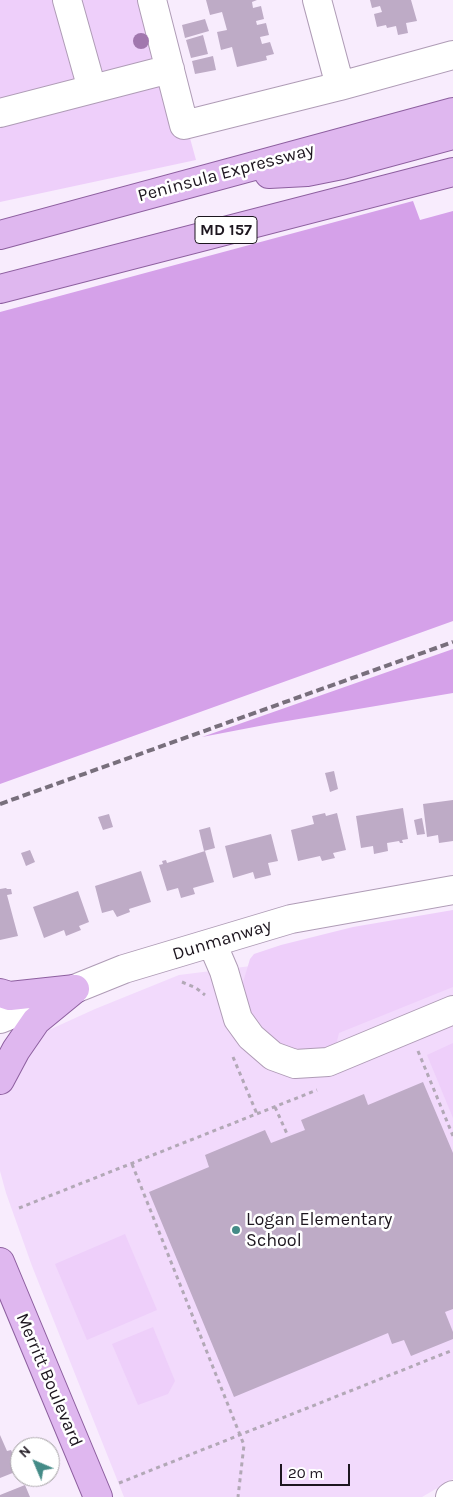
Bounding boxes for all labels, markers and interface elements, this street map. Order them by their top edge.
street label: Peninsula Expressway [135,139,317,207]
road number: MD 157 [195,216,257,244]
street label: Dunmanway [170,915,274,965]
place label: Logan Elementary School [246,1209,392,1252]
marker: Logan Elementary School [230,1224,242,1236]
street label: Merritt Boulevard [11,1310,87,1450]
north arrow [10,1437,60,1487]
text: N [15,1442,34,1461]
scale bar [283,1454,353,1486]
text: 20 m [288,1464,323,1482]

